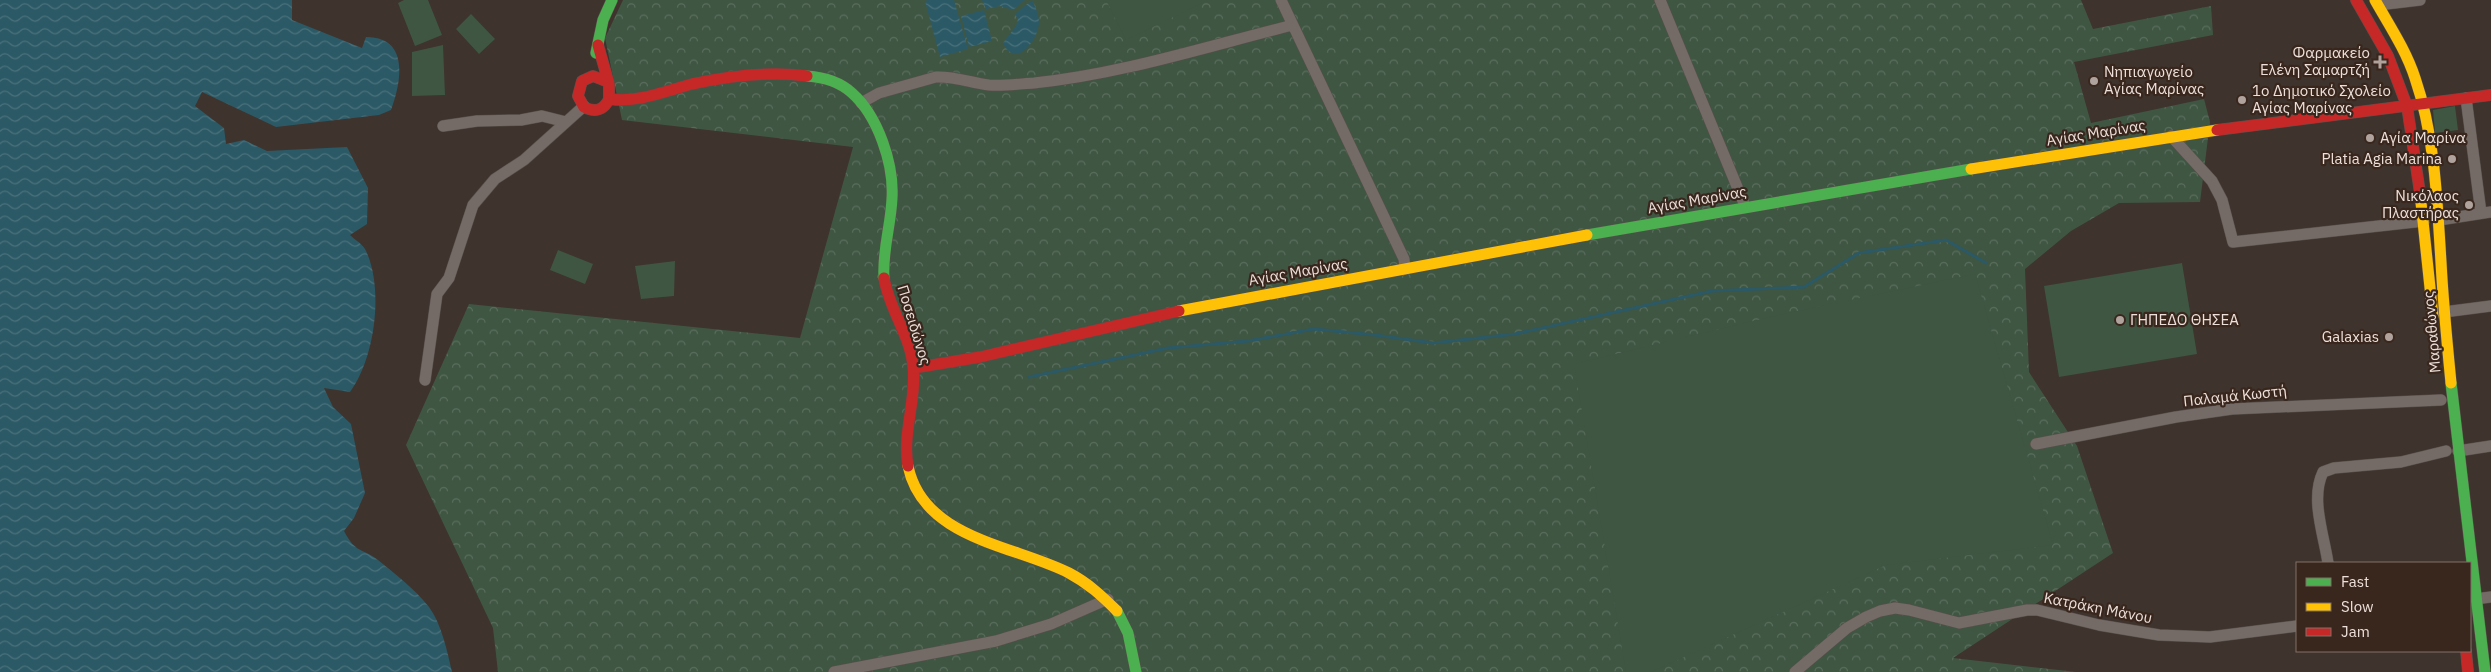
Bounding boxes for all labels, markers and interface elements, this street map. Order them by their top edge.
place label: Φαρμακείο Ελένη Σαμαρτζή [2260,43,2370,79]
marker: Φαρμακείο Ελένη Σαμαρτζή [2374,56,2386,68]
place label: Νηπιαγωγείο Αγίας Μαρίνας [2104,62,2204,98]
marker: Νηπιαγωγείο Αγίας Μαρίνας [2088,75,2100,87]
place label: 1ο Δημοτικό Σχολείο Αγίας Μαρίνας [2252,81,2391,117]
marker: 1ο Δημοτικό Σχολείο Αγίας Μαρίνας [2236,94,2248,106]
street label: Αγίας Μαρίνας [2045,115,2147,150]
place label: Αγία Μαρίνα [2380,128,2466,147]
marker: Αγία Μαρίνα [2364,132,2376,144]
place label: Platia Agia Marina [2321,149,2442,168]
marker: Platia Agia Marina [2446,153,2458,165]
street label: Αγίας Μαρίνας [1646,181,1748,218]
place label: Νικόλαος Πλαστήρας [2382,186,2459,222]
marker: Νικόλαος Πλαστήρας [2463,199,2475,211]
street label: Αγίας Μαρίνας [1247,253,1349,290]
street label: Ποσειδώνος [893,283,936,367]
street label: Μαραθώνος [2418,290,2445,374]
place label: ΓΗΠΕΔΟ ΘΗΣΕΑ [2130,310,2239,329]
marker: ΓΗΠΕΔΟ ΘΗΣΕΑ [2114,314,2126,326]
place label: Galaxias [2322,327,2379,346]
marker: Galaxias [2383,331,2395,343]
street label: Παλαμά Κωστή [2182,381,2288,410]
legend [2296,562,2471,652]
text: Fast [2341,572,2369,591]
street label: Κατράκη Μάνου [2042,588,2154,627]
text: Slow [2341,597,2374,616]
text: Jam [2341,622,2370,641]

